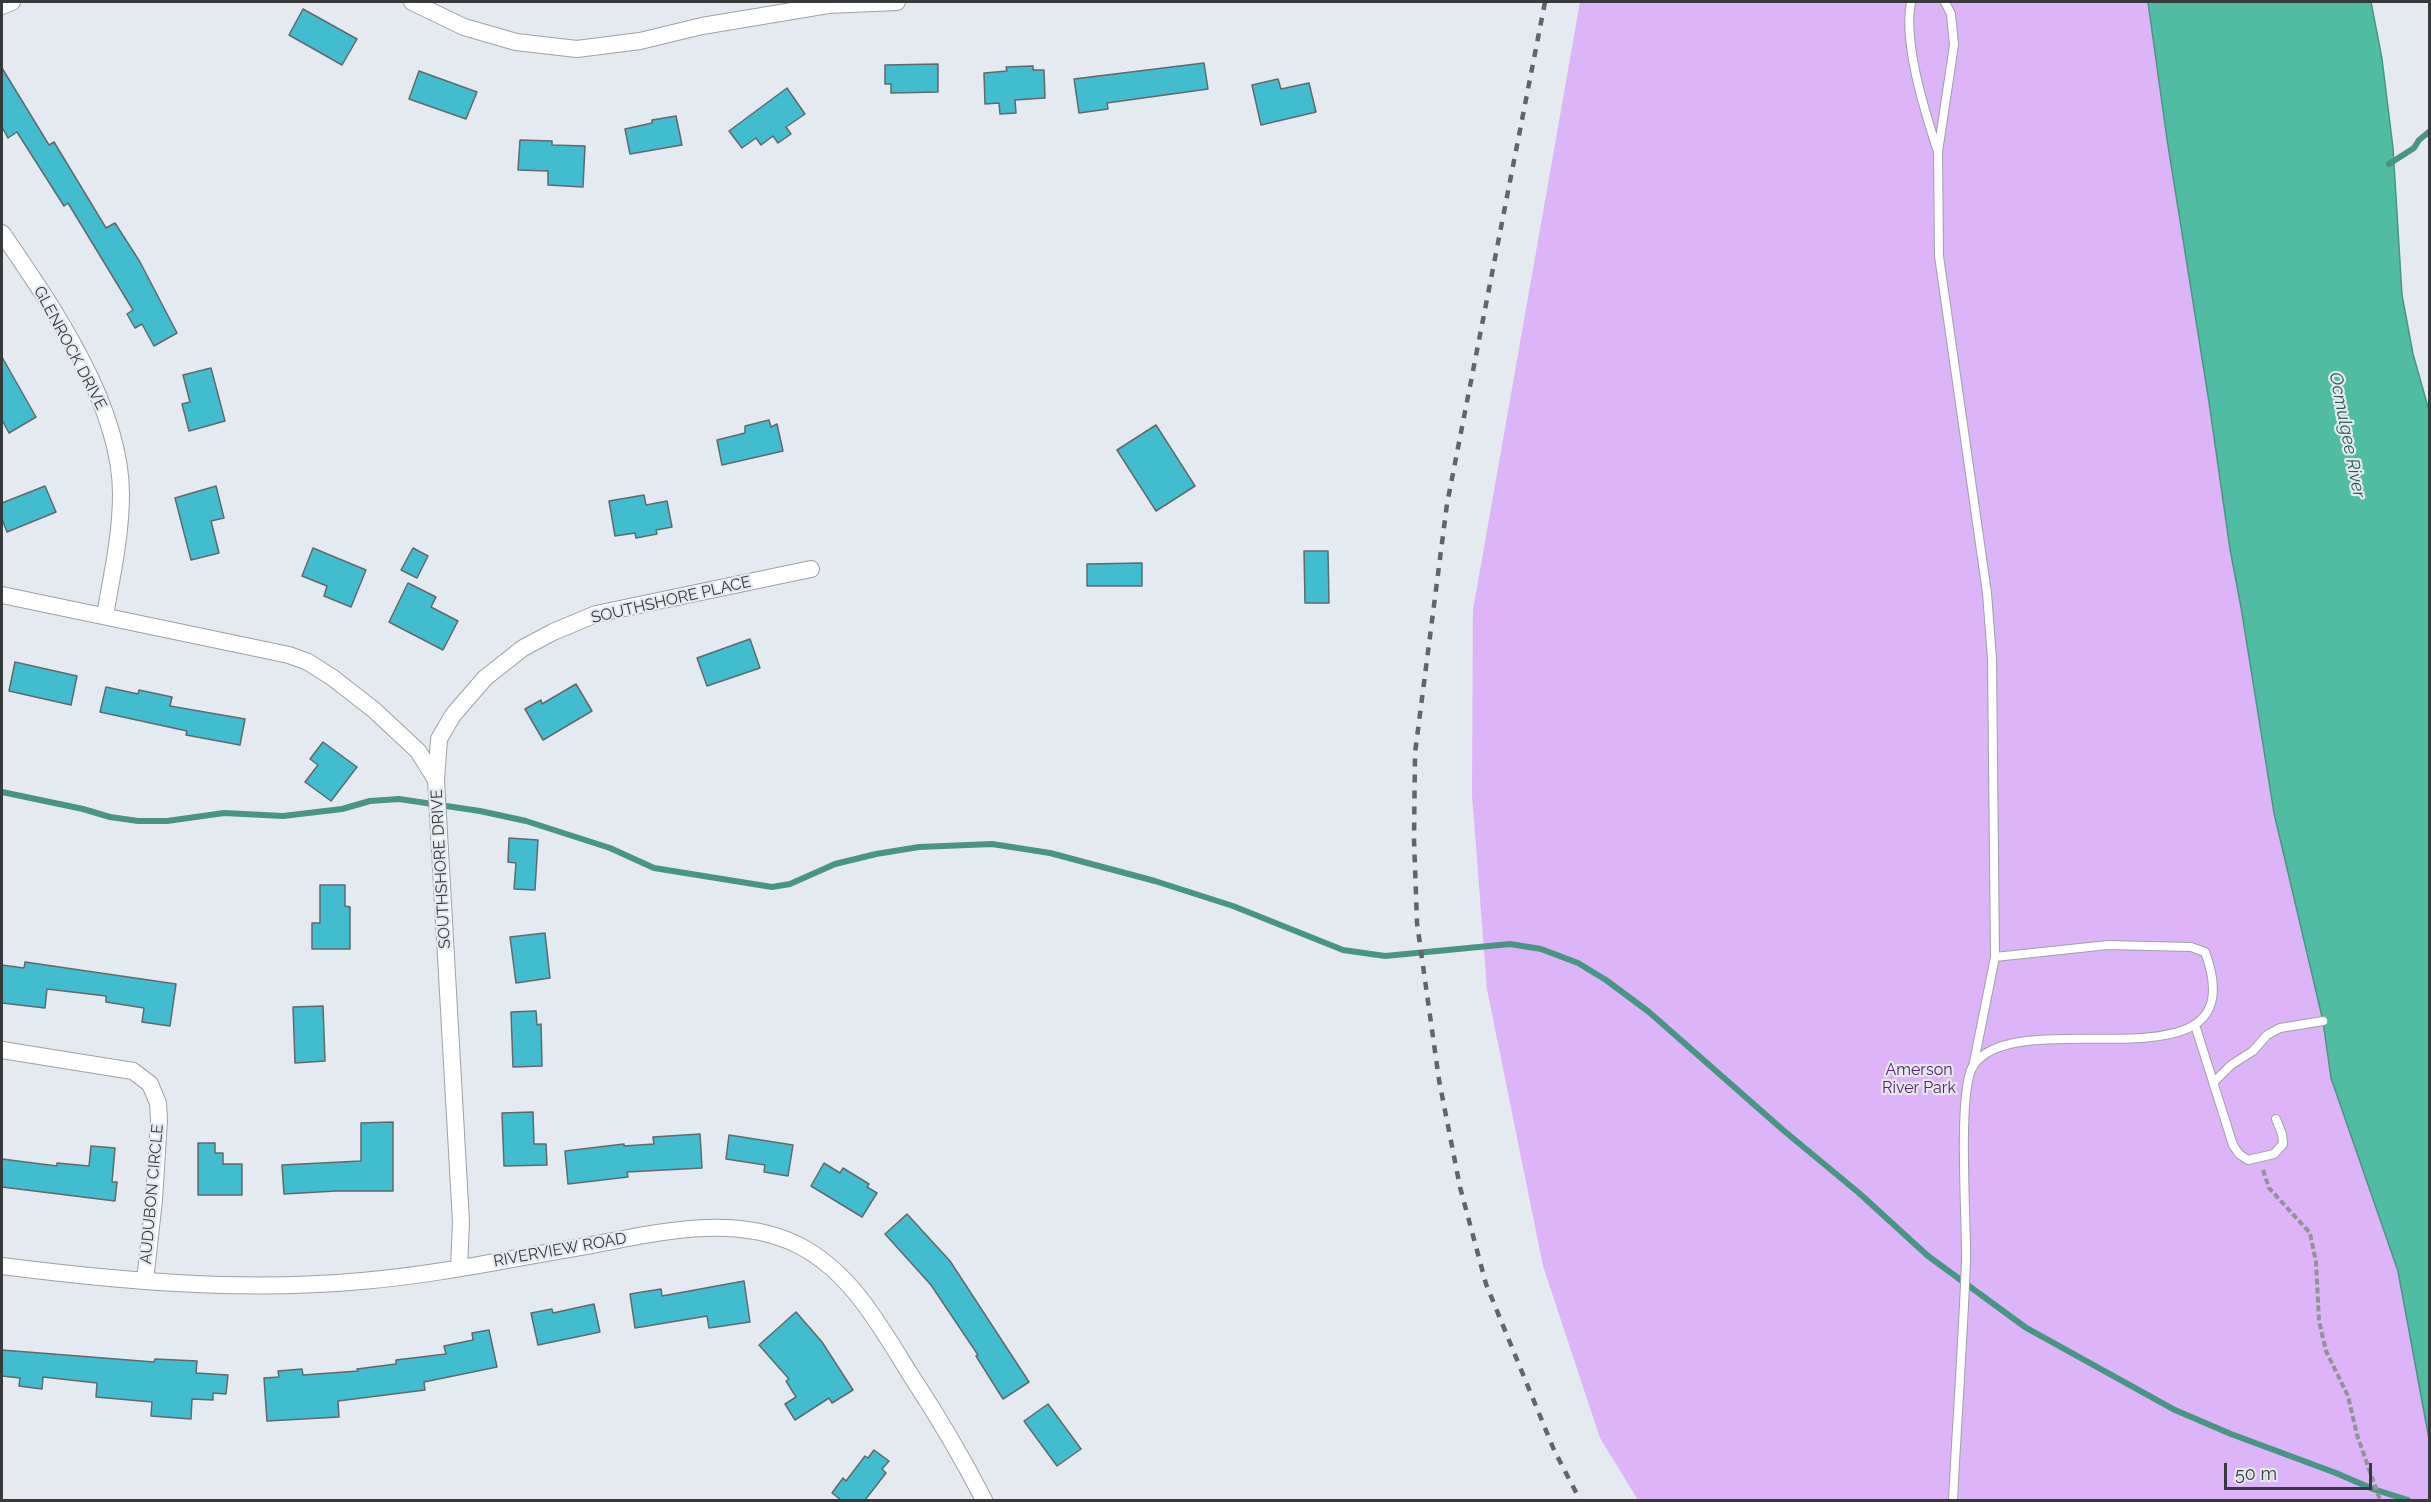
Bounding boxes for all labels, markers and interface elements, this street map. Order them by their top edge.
street label: GLENROCK DRIVE [29,283,111,413]
water label: Ocmulgee River [2324,371,2370,499]
street label: SOUTHSHORE PLACE [589,572,753,628]
street label: SOUTHSHORE DRIVE [427,789,455,949]
park label: Amerson River Park [1882,1060,1956,1098]
street label: AUDUBON CIRCLE [136,1123,168,1265]
street label: RIVERVIEW ROAD [492,1229,628,1271]
scale bar [2227,1451,2376,1489]
text: 50 m [2235,1463,2277,1484]

